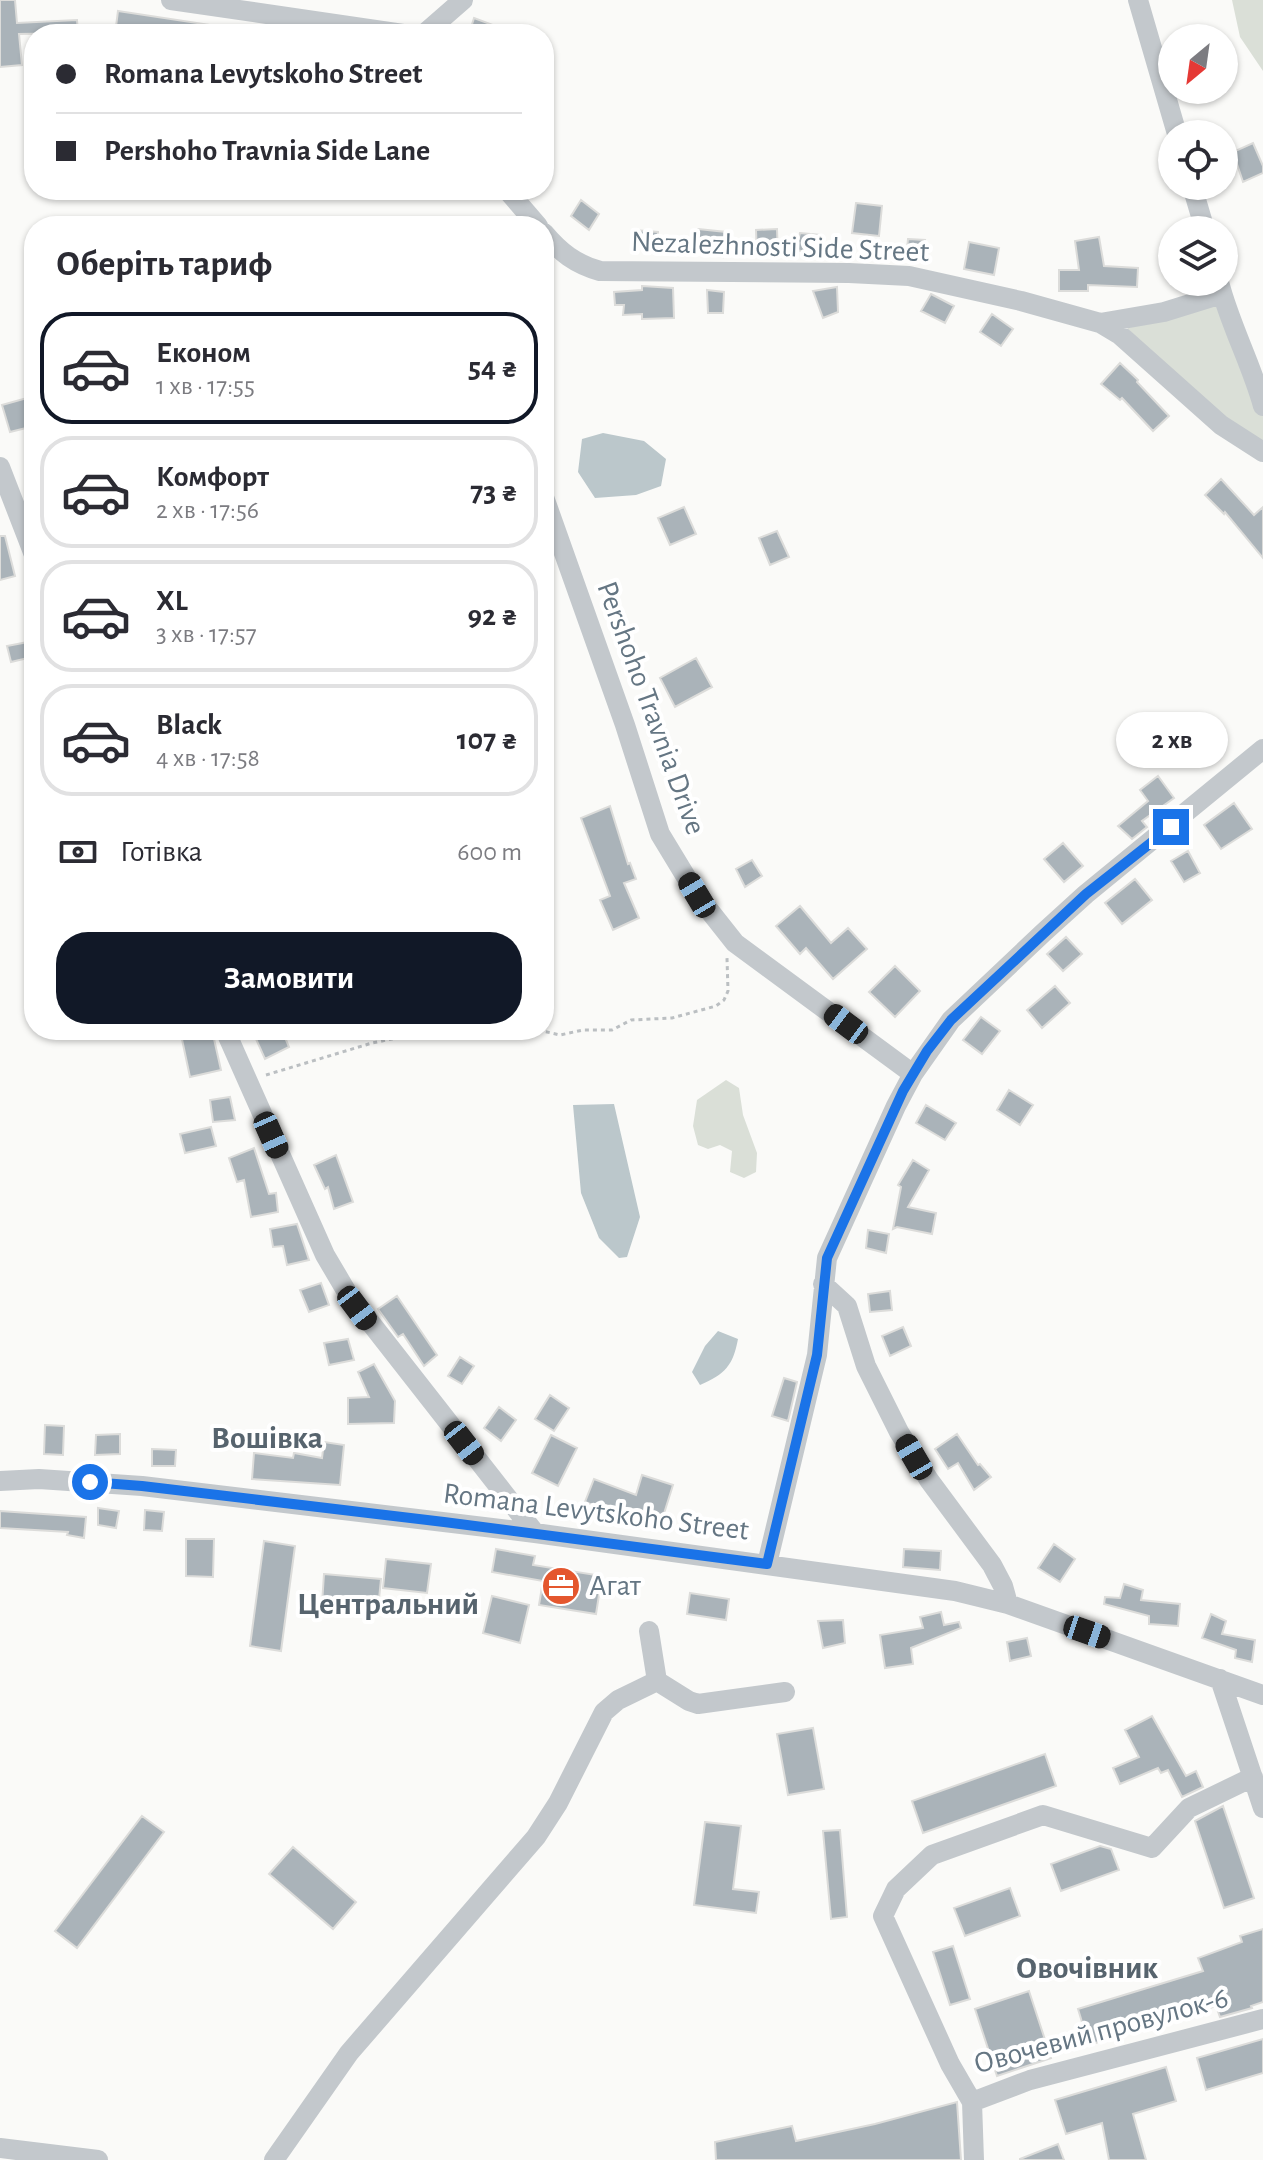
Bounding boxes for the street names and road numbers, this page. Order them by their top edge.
street label: Nezalezhnosti Side Street [630,227,930,267]
street label: Pershoho Travnia Drive [591,577,711,839]
street label: Romana Levytskoho Street [441,1478,751,1546]
street label: Овочевий провулок-6 [971,1983,1231,2079]

